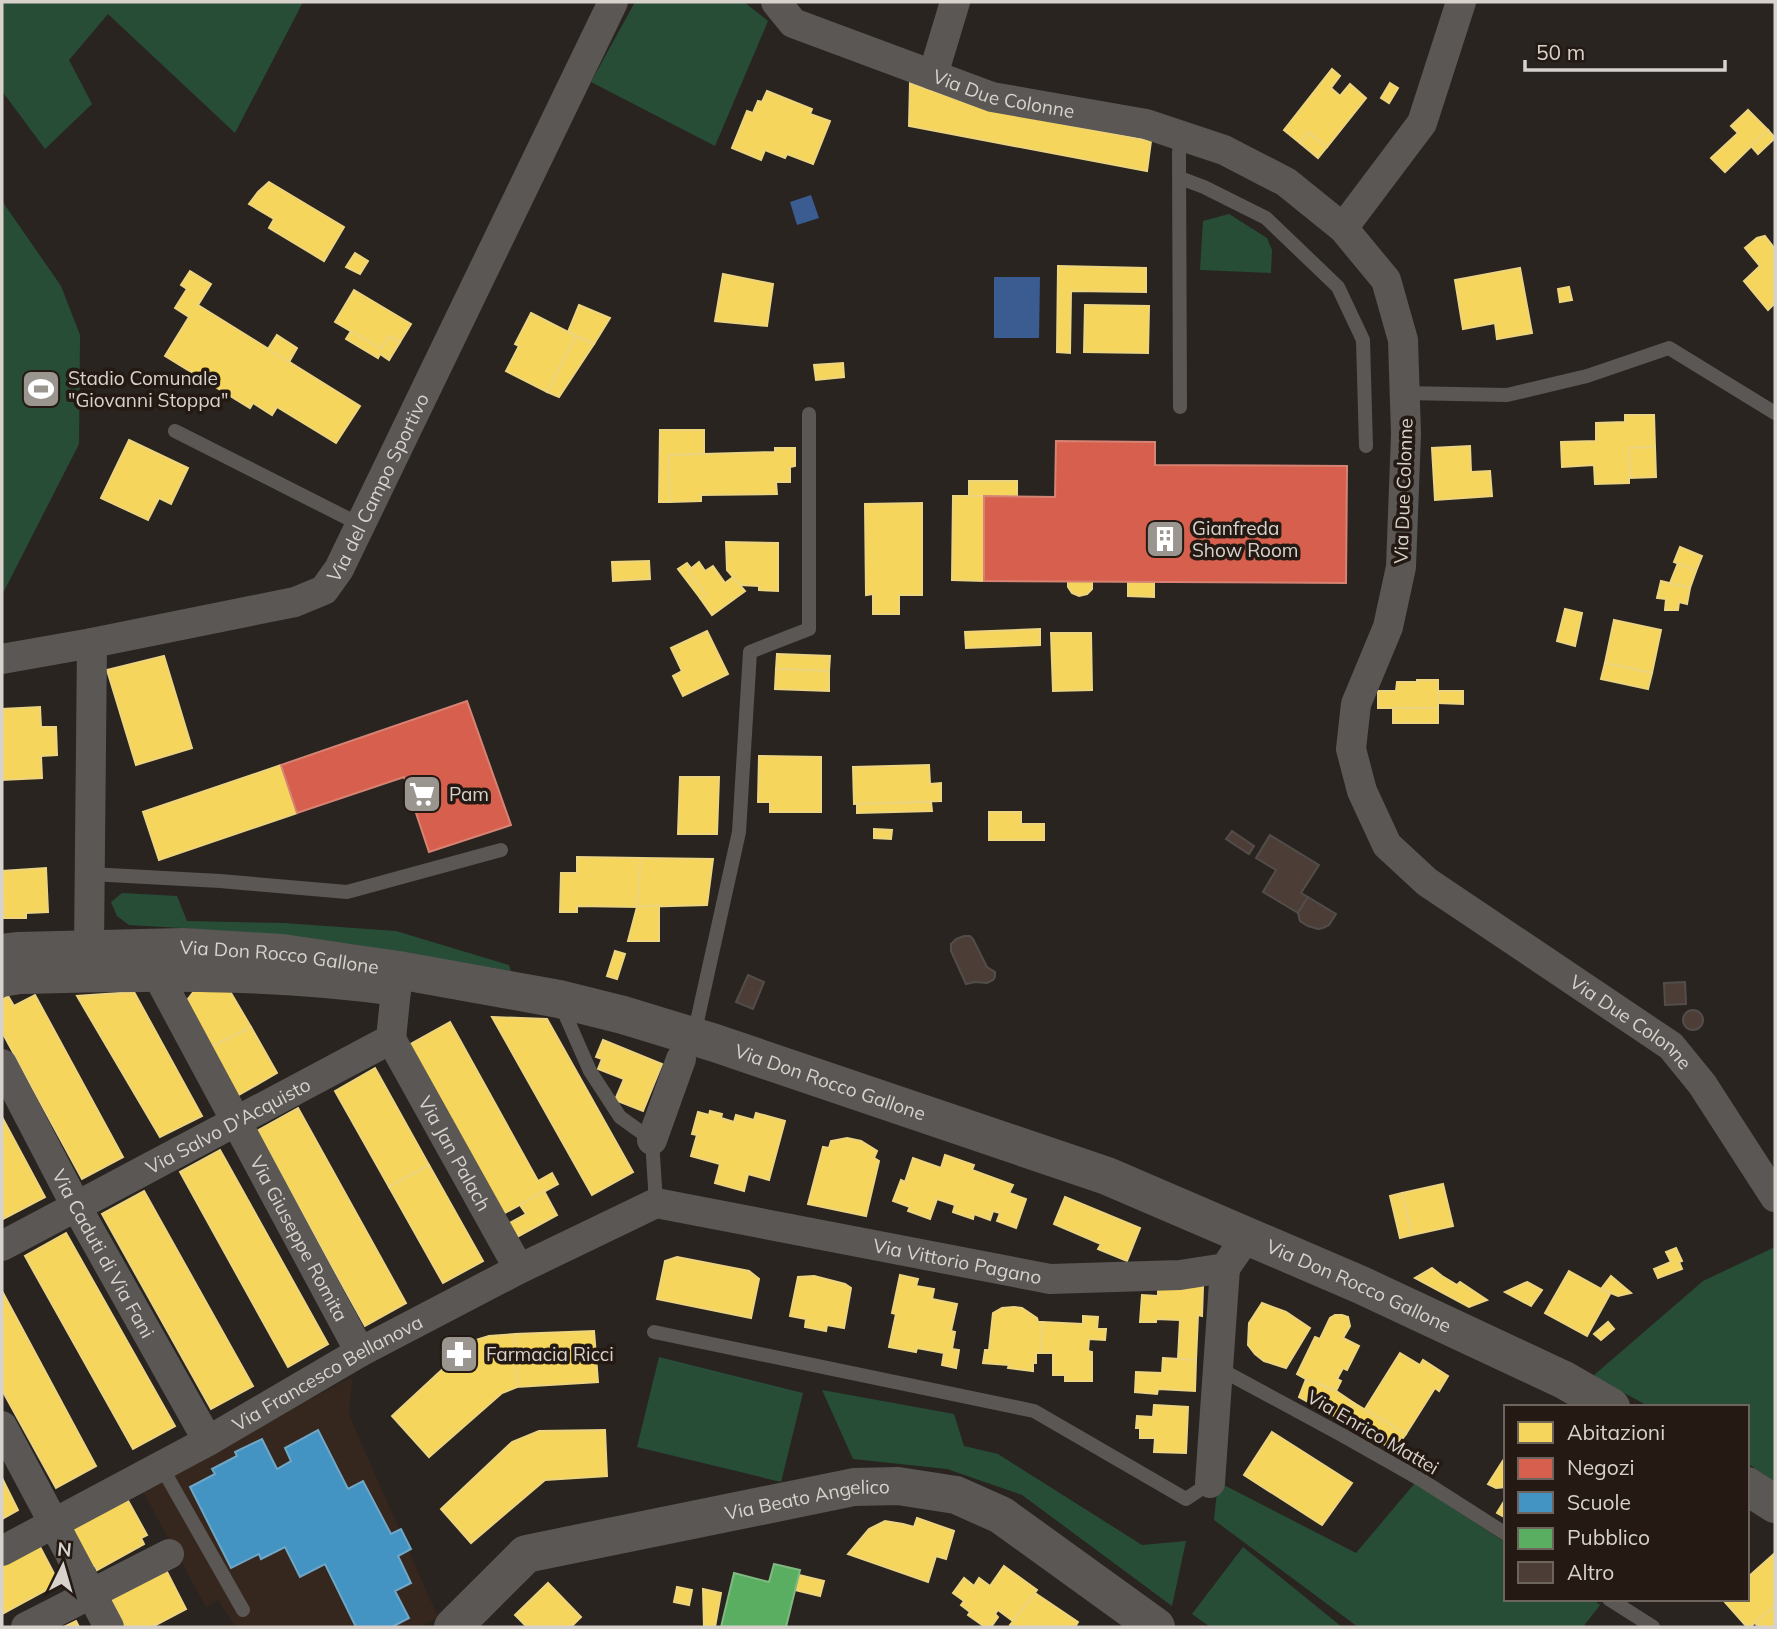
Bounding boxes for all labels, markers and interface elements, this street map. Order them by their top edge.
scale bar [1525,28,1724,72]
text: 50 m [1536,39,1585,65]
street label: Via Due Colonne [929,64,1076,123]
place label: Stadio Comunale "Giovanni Stoppa" [68,366,228,412]
sports icon: Stadio Comunale "Giovanni Stoppa" [20,368,62,410]
street label: Via del Campo Sportivo [322,389,434,587]
street label: Via Due Colonne [1388,418,1418,564]
place label: Gianfreda Show Room [1192,516,1298,562]
building icon: Gianfreda Show Room [1144,518,1186,560]
supermarket icon: Pam [401,773,443,815]
place label: Pam [449,782,489,806]
street label: Via Don Rocco Gallone [179,935,380,979]
street label: Via Due Colonne [1565,969,1697,1074]
street label: Via Don Rocco Gallone [732,1039,929,1126]
street label: Via Salvo D'Acquisto [142,1072,314,1179]
street label: Via Jan Palach [413,1092,496,1215]
street label: Via Giuseppe Romita [245,1152,353,1325]
street label: Via Caduti di Via Fani [47,1165,160,1342]
street label: Via Vittorio Pagano [871,1233,1044,1289]
street label: Via Don Rocco Gallone [1263,1234,1455,1338]
street label: Via Francesco Bellanova [228,1310,427,1436]
pharmacy icon: Farmacia Ricci [438,1333,480,1375]
place label: Farmacia Ricci [486,1342,614,1366]
street label: Via Enrico Mattei [1303,1385,1443,1479]
legend [1504,1405,1749,1601]
text: Abitazioni [1567,1419,1665,1445]
text: Negozi [1567,1454,1635,1480]
street label: Via Beato Angelico [723,1474,890,1525]
text: Scuole [1567,1489,1631,1515]
text: Pubblico [1567,1524,1650,1550]
north arrow [28,1531,98,1601]
text: N [56,1536,73,1562]
text: Altro [1567,1559,1614,1585]

